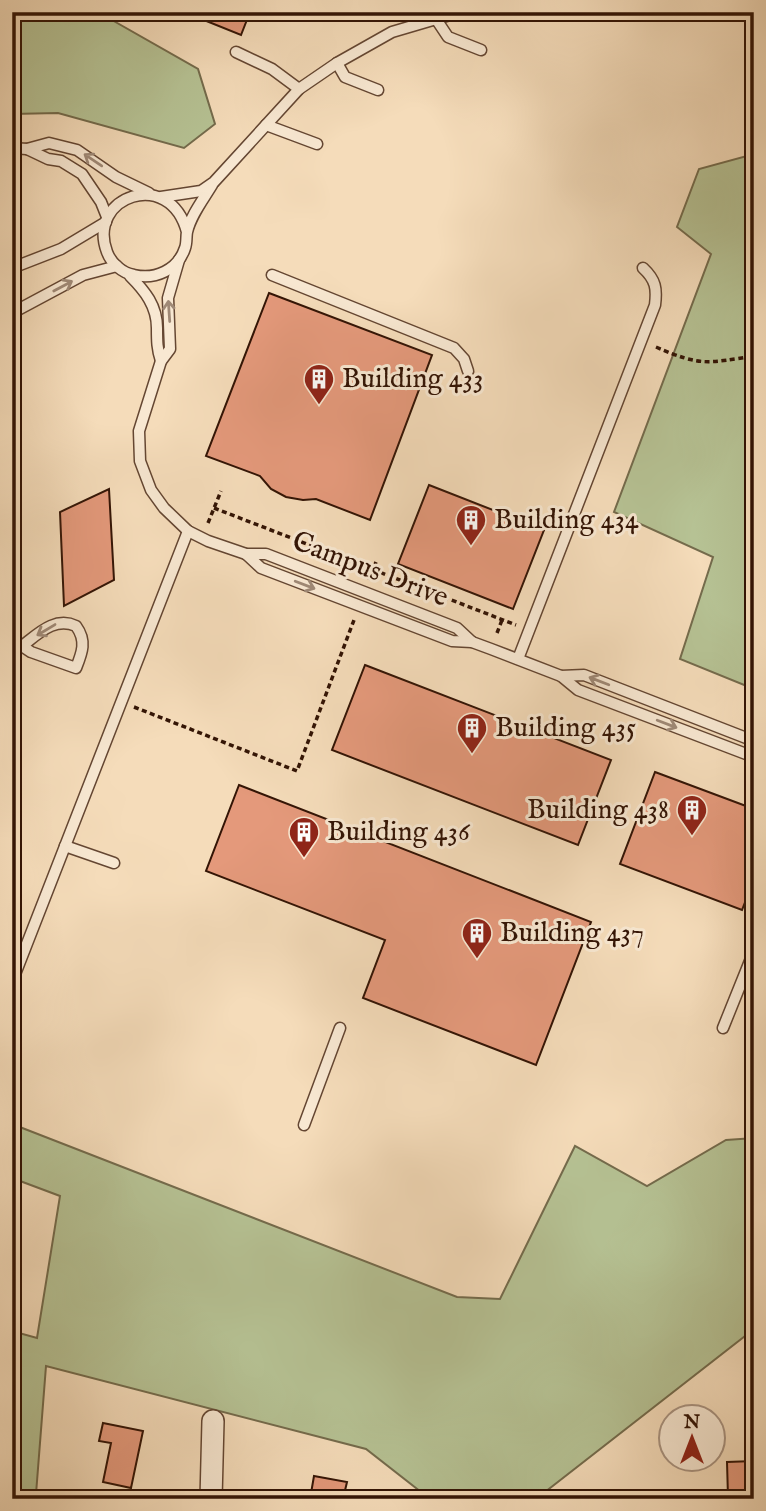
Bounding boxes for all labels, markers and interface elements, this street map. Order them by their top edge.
one-way arrow [84,153,103,168]
one-way arrow [52,278,73,292]
one-way arrow [162,300,175,323]
building icon: Building 433 [302,362,336,406]
place label: Building 433 [342,362,483,397]
building icon: Building 434 [454,503,488,547]
place label: Building 434 [494,503,639,538]
street label: Campus Drive [287,524,453,616]
one-way arrow [294,580,316,593]
one-way arrow [37,622,56,637]
one-way arrow [588,674,610,687]
building icon: Building 435 [455,711,489,755]
place label: Building 435 [495,711,636,746]
one-way arrow [655,719,677,731]
place label: Building 438 [527,793,669,828]
building icon: Building 438 [675,793,709,837]
building icon: Building 436 [287,815,321,859]
place label: Building 436 [327,815,471,850]
building icon: Building 437 [460,916,494,960]
place label: Building 437 [500,916,644,951]
north arrow [658,1402,728,1472]
text: N [683,1411,701,1435]

